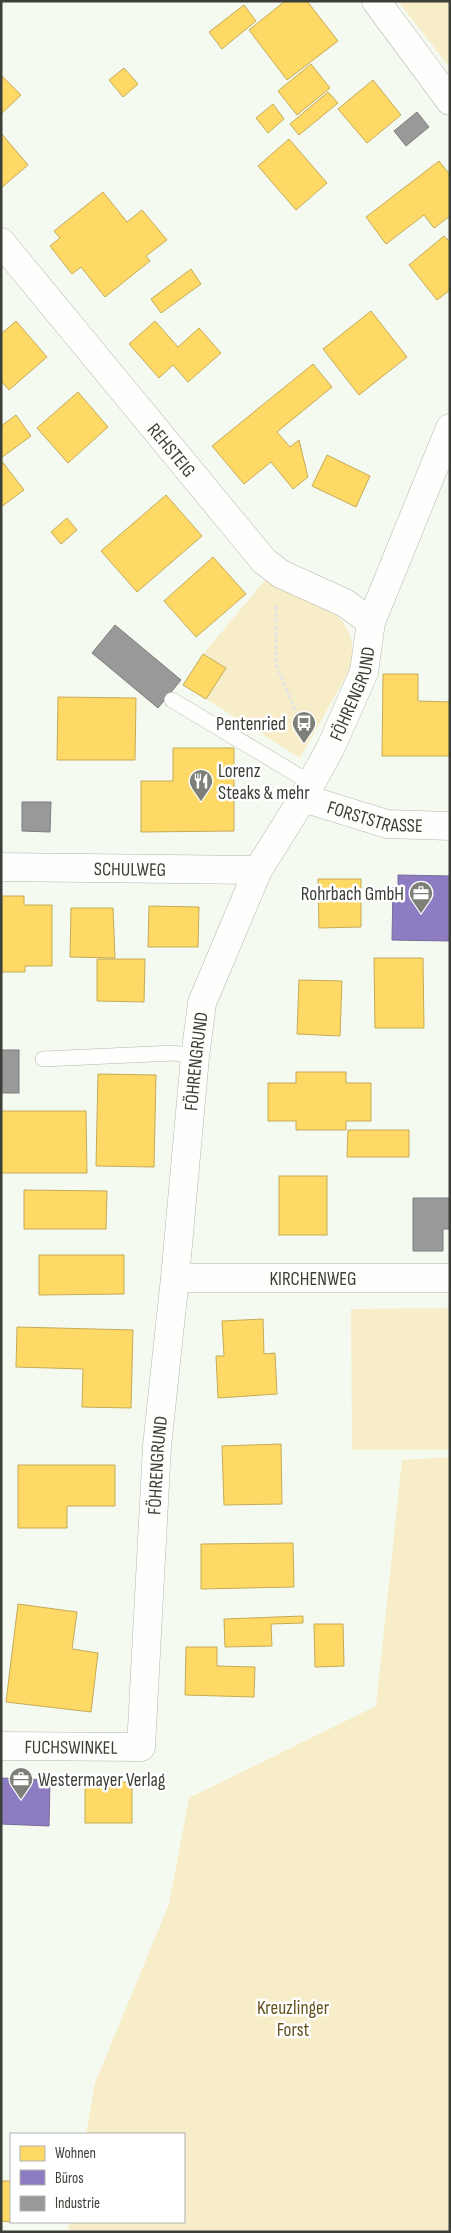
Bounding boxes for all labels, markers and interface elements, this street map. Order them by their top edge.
street label: REHSTEIG [142,419,200,482]
street label: FÖHRENGRUND [325,645,380,745]
bus stop icon: Pentenried [291,710,317,744]
place label: Pentenried [216,713,286,736]
place label: Lorenz Steaks & mehr [218,760,310,805]
restaurant icon: Lorenz Steaks & mehr [188,768,214,802]
street label: FORSTSTRASSE [324,796,423,838]
street label: SCHULWEG [94,858,166,882]
office icon: Rohrbach GmbH [408,880,434,914]
place label: Rohrbach GmbH [301,883,404,906]
street label: FÖHRENGRUND [180,1011,214,1112]
street label: KIRCHENWEG [270,1268,356,1291]
street label: FÖHRENGRUND [143,1415,173,1516]
street label: FUCHSWINKEL [24,1736,118,1760]
office icon: Westermayer Verlag [8,1766,34,1800]
place label: Westermayer Verlag [38,1769,166,1792]
park label: Kreuzlinger Forst [257,1997,330,2042]
legend [10,2133,185,2223]
text: Wohnen [55,2144,96,2163]
text: Büros [55,2169,84,2188]
text: Industrie [55,2194,100,2213]

